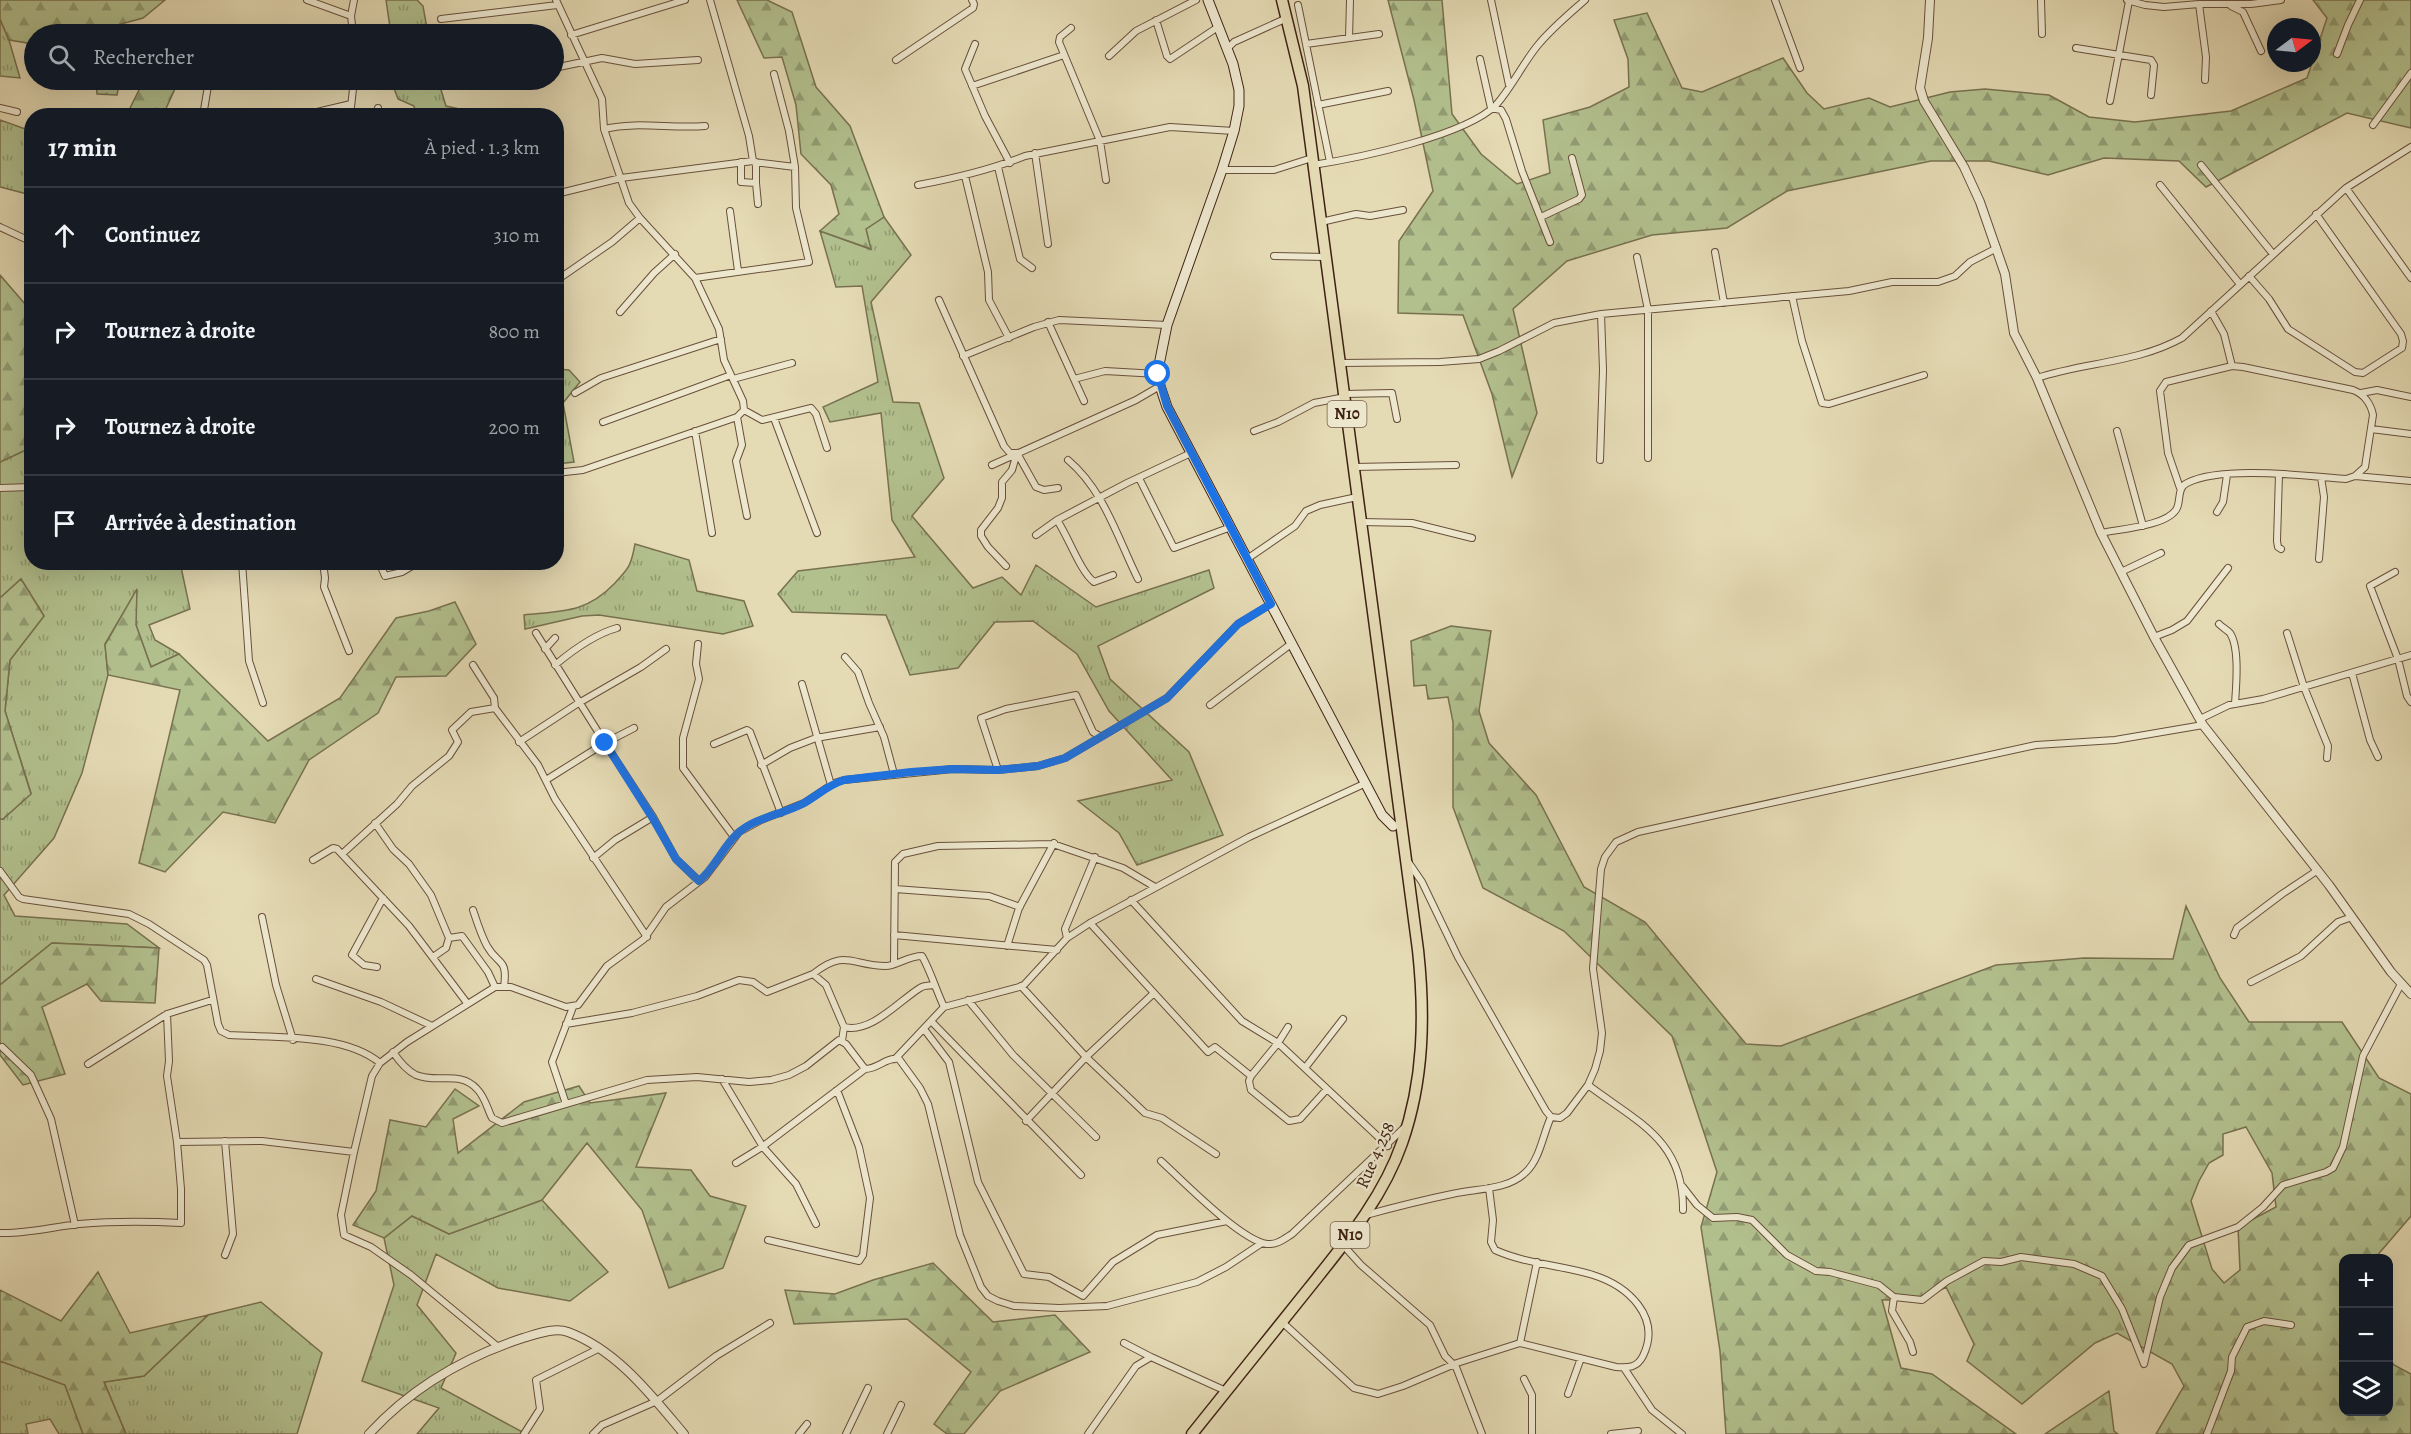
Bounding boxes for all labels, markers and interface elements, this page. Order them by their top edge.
north arrow [2267,18,2321,72]
search box [24,24,564,90]
icon: search [45,41,78,74]
text: Rechercher [93,42,194,72]
text: 17 min [48,130,117,165]
text: À pied · 1.3 km [425,134,540,161]
icon: ahead [48,219,81,252]
text: Continuez [105,220,200,250]
text: 310 m [494,222,540,249]
icon: right [48,315,81,348]
text: Tournez à droite [105,316,256,346]
text: 800 m [488,318,540,345]
route start [1144,360,1170,386]
road number: N10 [1328,401,1366,427]
icon: right [48,411,81,444]
text: Tournez à droite [105,412,256,442]
text: 200 m [489,414,540,441]
icon: arrive [48,507,81,540]
text: Arrivée à destination [105,508,296,538]
route end [591,729,617,755]
street label: Rue 4.258 [1350,1118,1400,1192]
road number: N10 [1330,1222,1370,1248]
map controls [2339,1254,2393,1416]
button: + [2339,1254,2393,1308]
button: − [2339,1308,2393,1362]
button: layers [2339,1362,2393,1416]

